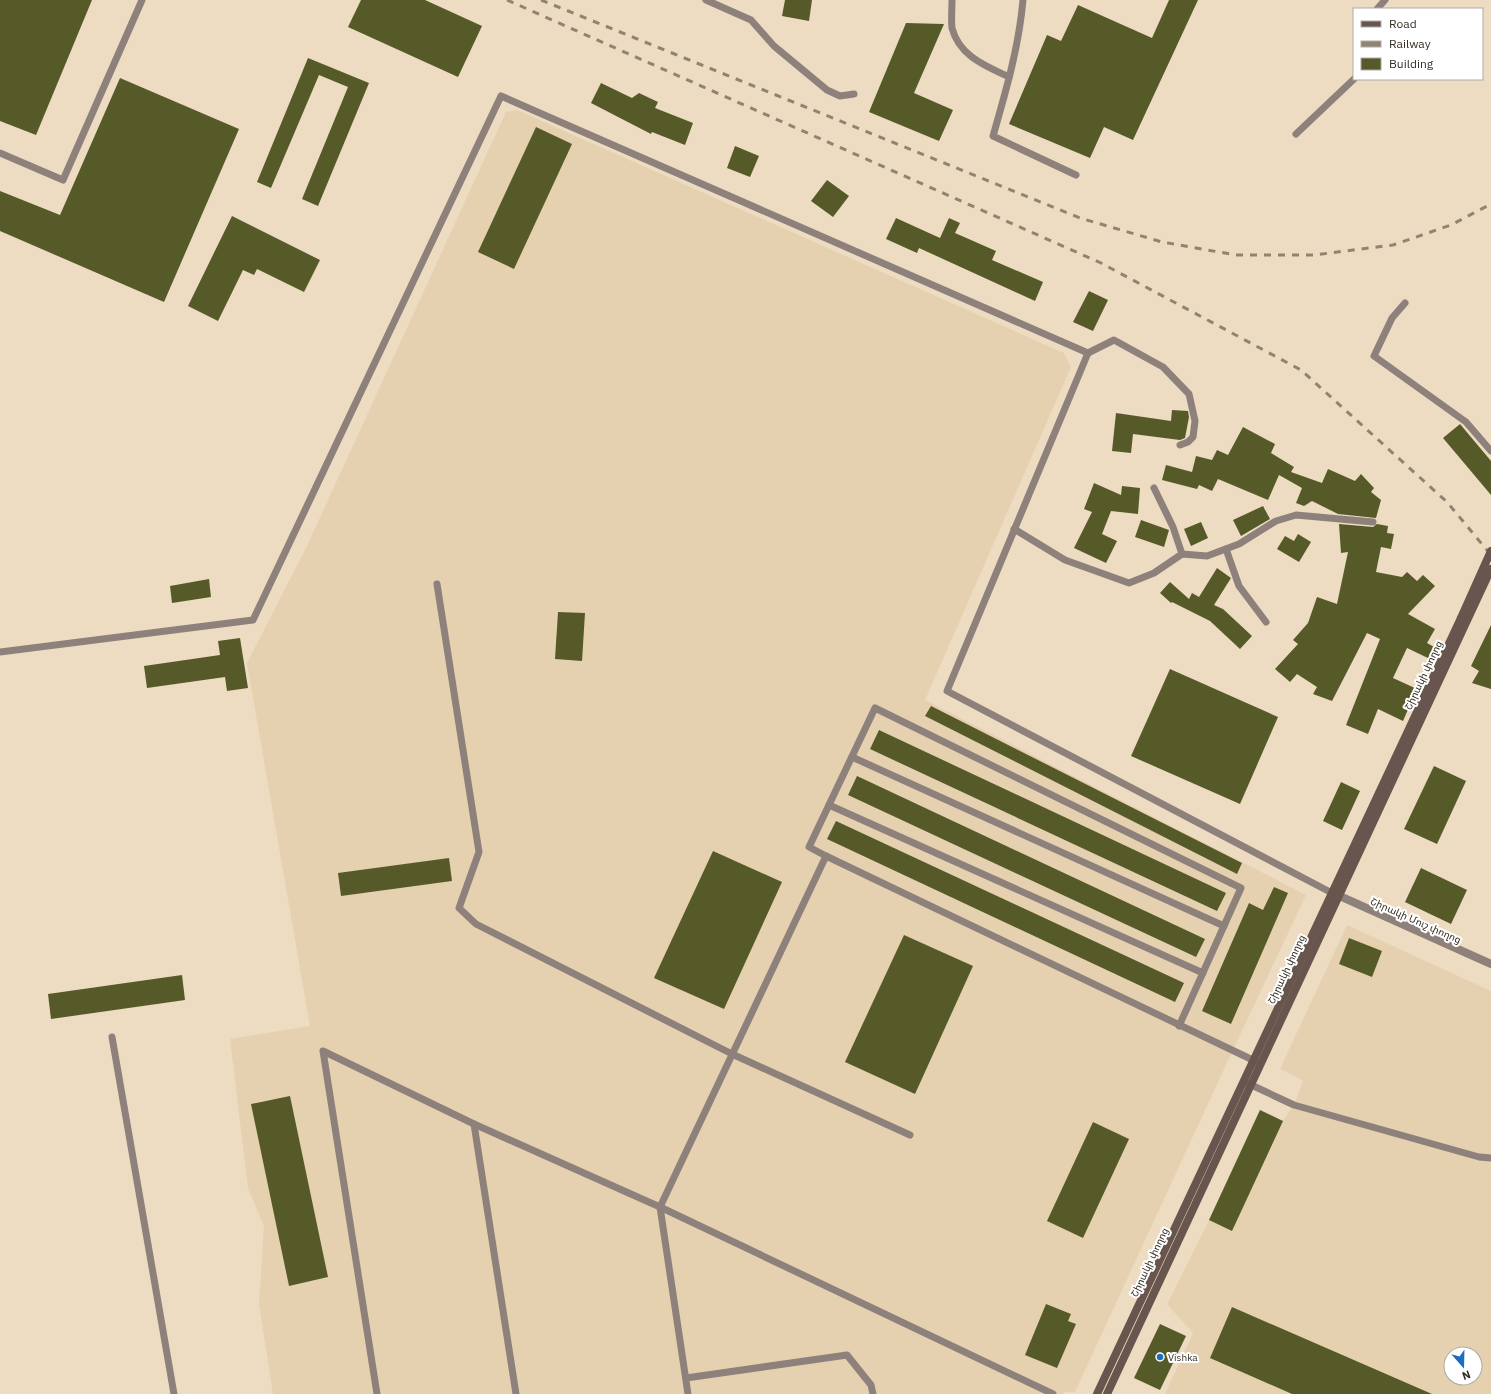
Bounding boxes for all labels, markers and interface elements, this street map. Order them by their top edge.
legend [1353,8,1483,80]
text: Road [1389,16,1417,31]
text: Railway [1389,36,1431,51]
text: Building [1389,56,1434,71]
street label: Շիրակի փողոց [1402,638,1445,712]
street label: Շիրակի Մուշ փողոց [1368,895,1463,946]
street label: Շիրակի փողոց [1265,932,1308,1006]
street label: Շիրակի փողոց [1128,1225,1171,1299]
north arrow [1443,1346,1483,1386]
place label: Vishka [1168,1351,1198,1364]
marker: Vishka [1155,1352,1165,1362]
text: N [1460,1367,1473,1383]

